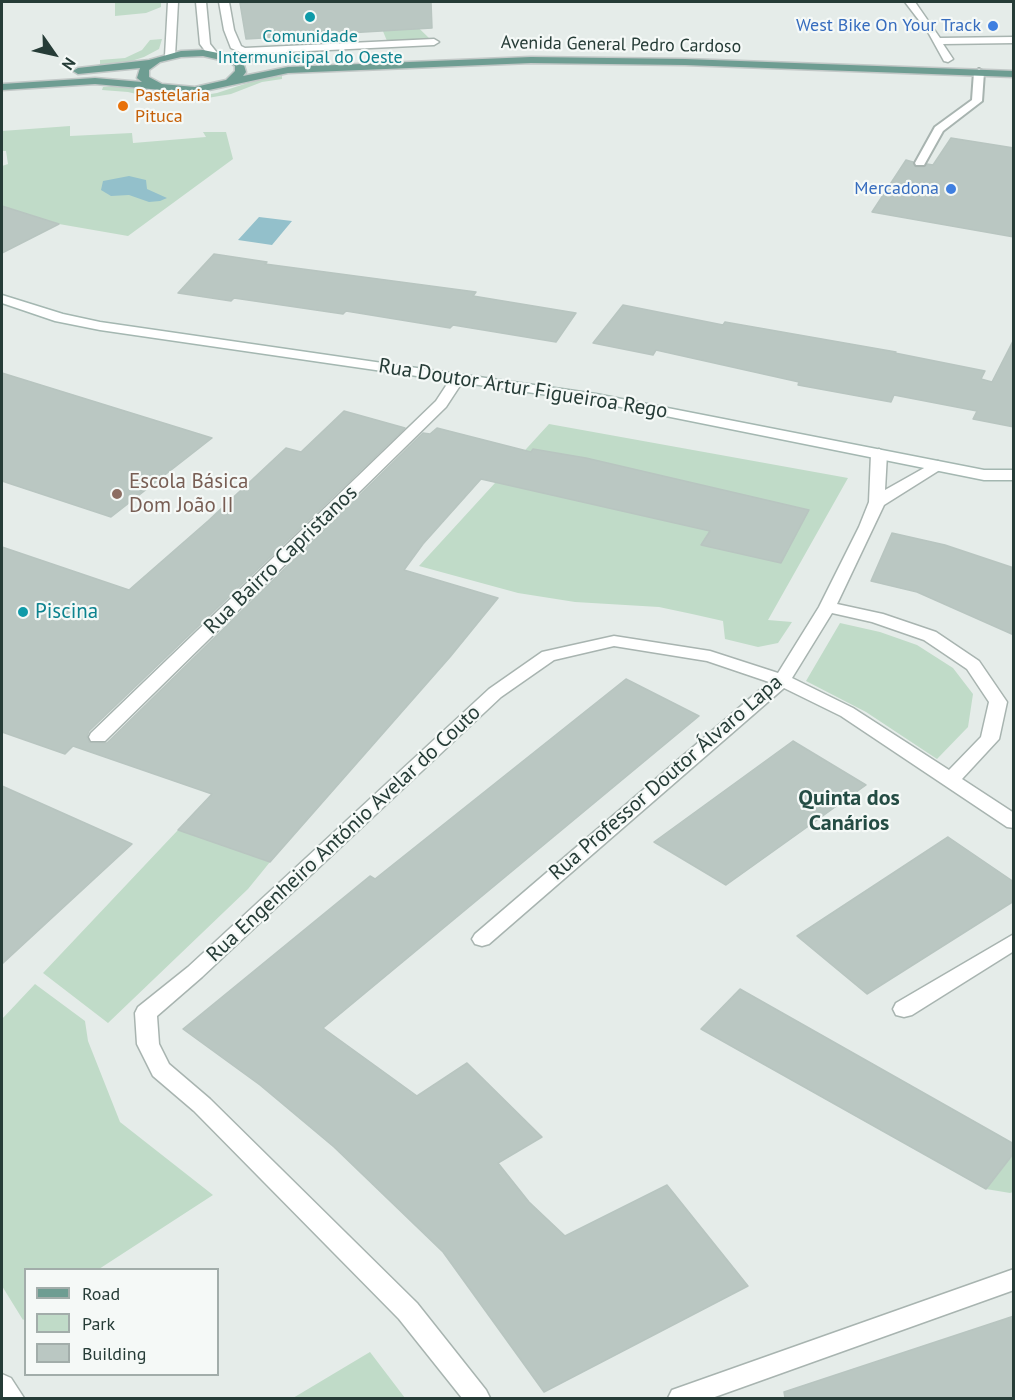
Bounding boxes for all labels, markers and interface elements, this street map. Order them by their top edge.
marker: Comunidade Intermunicipal do Oeste [303,10,317,24]
place label: West Bike On Your Track [796,15,981,37]
marker: West Bike On Your Track [986,19,1000,33]
north arrow [24,24,84,84]
place label: Comunidade Intermunicipal do Oeste [217,26,403,68]
street label: Avenida General Pedro Cardoso [501,32,741,58]
text: N [58,54,80,74]
place label: Pastelaria Pituca [135,85,210,128]
marker: Pastelaria Pituca [116,99,130,113]
place label: Mercadona [854,178,939,200]
marker: Mercadona [944,182,958,196]
street label: Rua Doutor Artur Figueiroa Rego [377,354,669,424]
place label: Escola Básica Dom João II [129,469,249,519]
street label: Rua Bairro Capristanos [199,480,363,640]
marker: Escola Básica Dom João II [110,487,124,501]
place label: Piscina [35,599,98,625]
marker: Piscina [16,605,30,619]
street label: Rua Professor Doutor Álvaro Lapa [544,670,788,886]
street label: Rua Engenheiro António Avelar do Couto [202,700,486,968]
district label: Quinta dos Canários [798,786,900,837]
legend [24,1268,219,1376]
text: Road [82,1282,120,1305]
text: Park [82,1312,115,1335]
text: Building [82,1342,146,1365]

